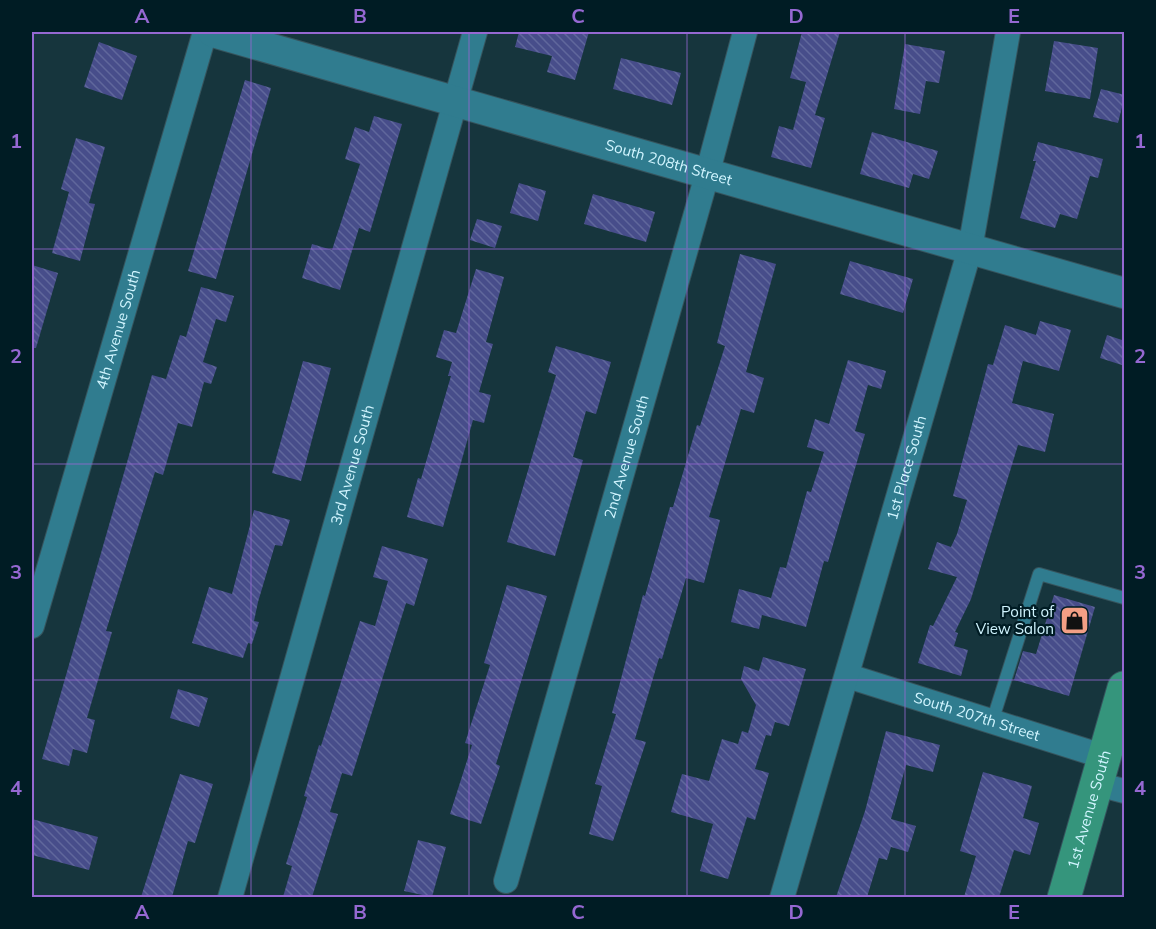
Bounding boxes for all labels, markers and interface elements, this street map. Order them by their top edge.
text: A [135,3,150,28]
text: B [353,3,367,28]
text: C [571,3,585,28]
text: D [788,3,804,28]
text: E [1008,3,1020,28]
text: 1 [10,128,22,153]
text: 1 [1134,128,1146,153]
street label: South 208th Street [603,135,734,189]
street label: 4th Avenue South [91,267,144,391]
text: 2 [10,343,22,368]
text: 2 [1134,343,1146,368]
street label: 2nd Avenue South [600,393,653,521]
street label: 3rd Avenue South [326,403,378,527]
street label: 1st Place South [882,413,930,522]
text: 3 [10,559,22,584]
text: 3 [1134,559,1146,584]
place label: Point of View Salon [976,602,1055,638]
shop icon: Point of View Salon [1059,605,1091,637]
street label: South 207th Street [912,687,1042,745]
street label: 1st Avenue South [1063,748,1115,871]
text: 4 [10,775,22,800]
text: 4 [1134,775,1146,800]
text: A [135,899,150,924]
text: B [353,899,367,924]
text: C [571,899,585,924]
text: D [788,899,804,924]
text: E [1008,899,1020,924]

